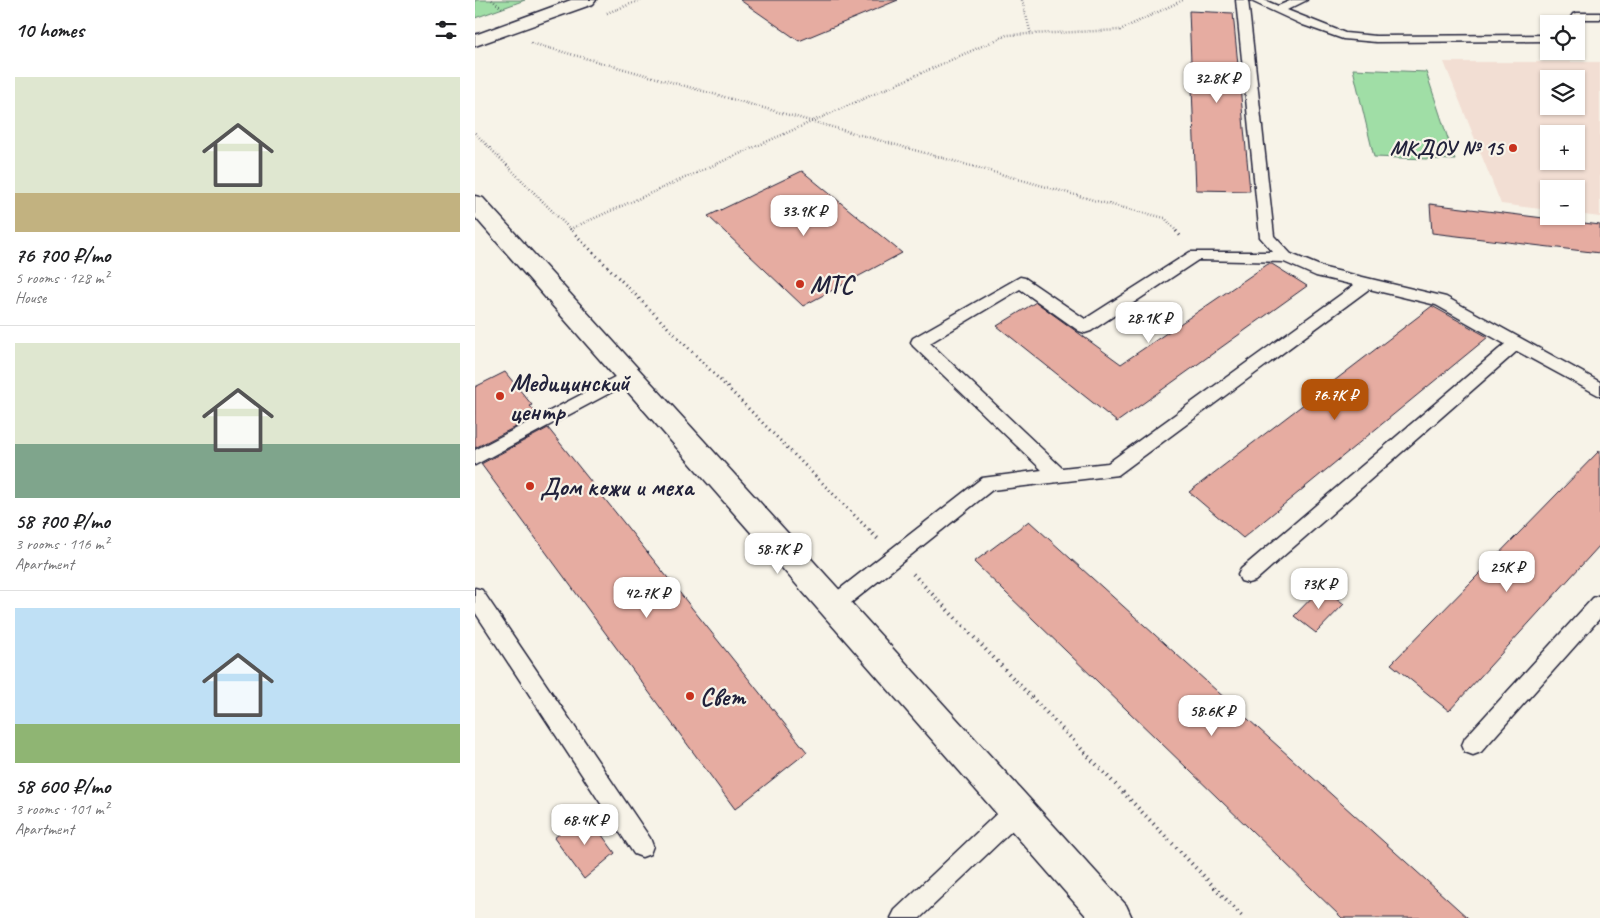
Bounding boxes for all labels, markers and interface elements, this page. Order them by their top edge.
map controls [1540,15,1585,225]
button: locate [1540,15,1585,60]
icon: filters [432,16,460,44]
text: 10 homes [15,17,84,43]
pin: 32.8K ₽ [1171,62,1263,104]
text: 32.8K ₽ [1194,68,1240,88]
button: layers [1540,70,1585,115]
icon: home [193,110,283,200]
button: + [1540,125,1585,170]
place label: МКДОУ № 15 [1390,135,1505,161]
marker: МКДОУ № 15 [1507,142,1519,154]
button: − [1540,180,1585,225]
pin: 33.9K ₽ [758,194,850,237]
text: 33.9K ₽ [782,201,826,221]
text: 76 700 ₽/mo [15,242,110,268]
text: 5 rooms · 128 m² [15,268,109,288]
place label: МТС [810,269,856,301]
marker: МТС [794,278,806,290]
text: House [15,288,46,308]
pin: 28.1K ₽ [1103,302,1195,344]
text: 28.1K ₽ [1126,308,1172,328]
place label: Медицинский центр [510,367,632,428]
icon: home [193,375,283,465]
pin: 76.7K ₽ [1289,378,1381,421]
text: 76.7K ₽ [1312,385,1358,405]
marker: Медицинский центр [494,390,506,402]
place label: Дом кожи и меха [540,471,695,503]
marker: Дом кожи и меха [524,480,536,492]
text: 58 700 ₽/mo [15,508,110,534]
pin: 58.7K ₽ [732,532,824,575]
text: 3 rooms · 116 m² [15,534,109,554]
text: 58.7K ₽ [756,539,800,559]
pin: 25K ₽ [1472,550,1542,593]
text: Apartment [15,554,74,574]
text: 25K ₽ [1490,557,1524,577]
pin: 73K ₽ [1284,568,1354,610]
text: 73K ₽ [1302,574,1336,594]
pin: 42.7K ₽ [601,576,693,619]
text: 42.7K ₽ [625,583,669,603]
icon: home [193,640,283,730]
place label: Свет [700,681,747,713]
marker: Свет [684,690,696,702]
pin: 58.6K ₽ [1166,694,1258,737]
text: 58.6K ₽ [1189,701,1235,721]
text: 58 600 ₽/mo [15,773,110,799]
text: 3 rooms · 101 m² [15,799,109,819]
pin: 68.4K ₽ [539,804,631,846]
text: 68.4K ₽ [562,810,608,830]
text: Apartment [15,819,74,839]

